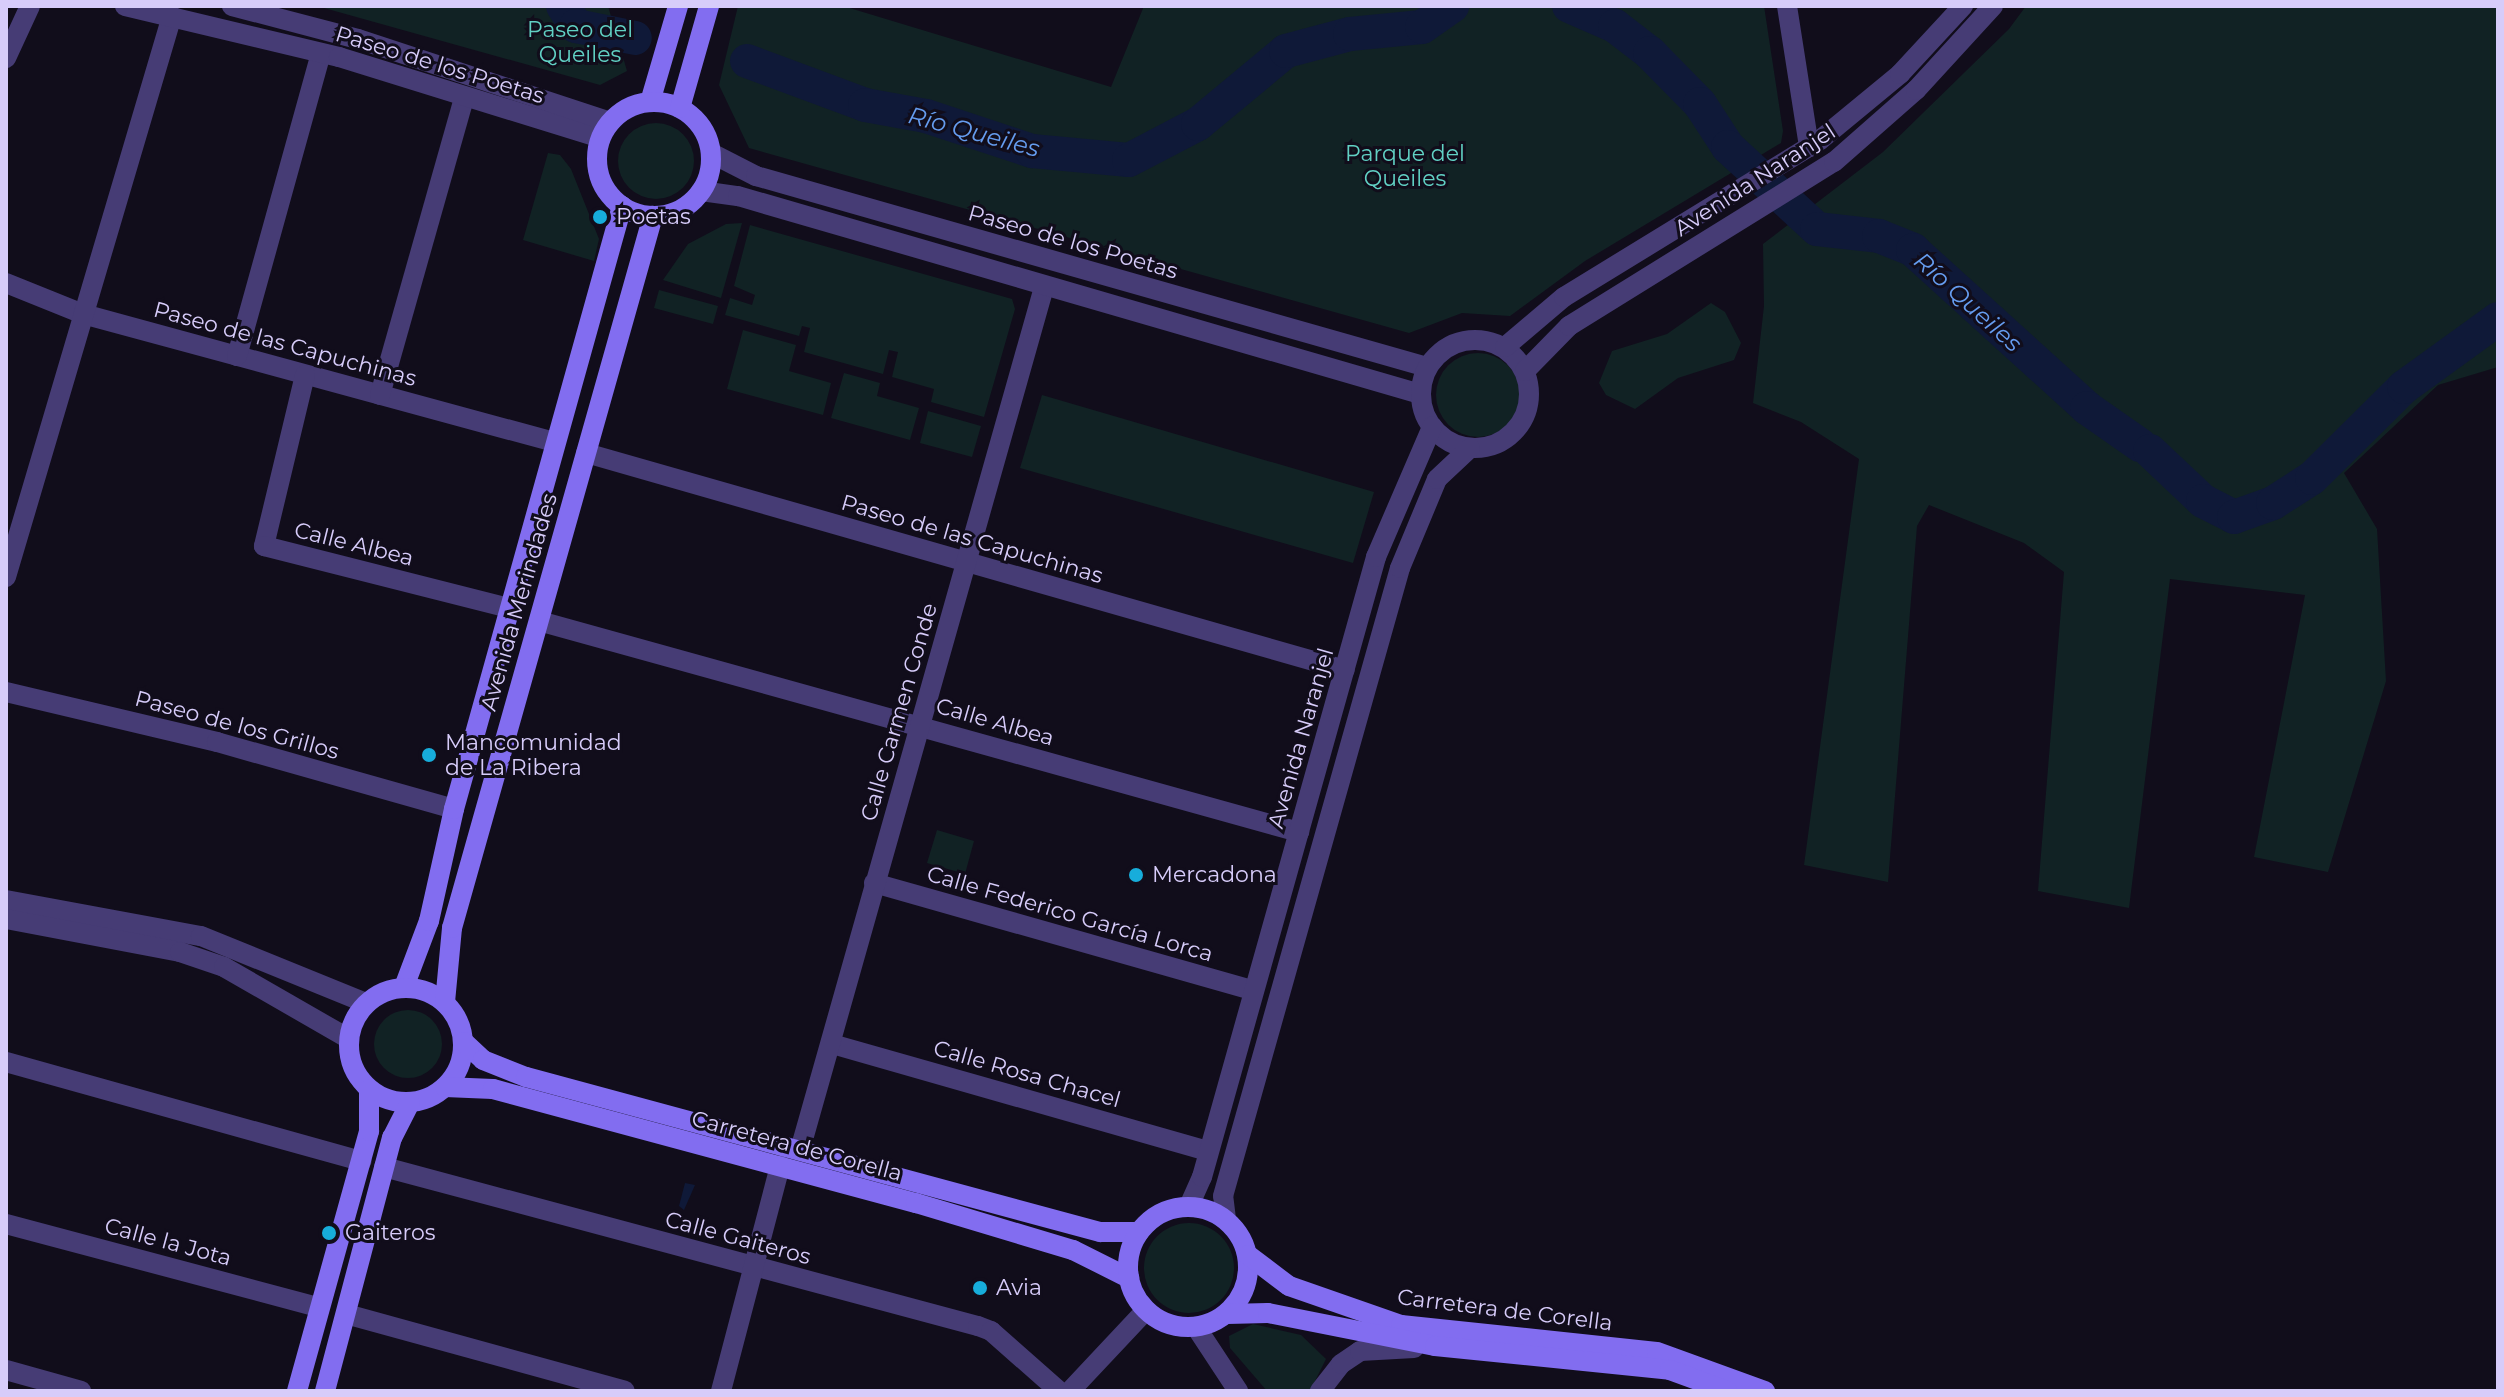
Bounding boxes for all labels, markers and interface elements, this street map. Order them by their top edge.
park label: Paseo del Queiles [527,16,633,68]
street label: Paseo de los Poetas [332,21,548,109]
water label: Río Queiles [905,101,1043,163]
street label: Avenida Naranjel [1670,118,1840,242]
park label: Parque del Queiles [1345,140,1465,192]
street label: Paseo de los Poetas [965,199,1181,285]
place label: Poetas [616,204,691,230]
marker: Poetas [591,208,609,226]
water label: Río Queiles [1908,246,2028,358]
street label: Paseo de las Capuchinas [151,296,419,392]
street label: Paseo de las Capuchinas [838,489,1106,589]
street label: Avenida Merindades [475,490,563,714]
street label: Calle Albea [292,516,416,572]
street label: Calle Carmen Conde [855,600,943,824]
street label: Avenida Naranjel [1263,645,1339,831]
street label: Paseo de los Grillos [132,685,342,765]
street label: Calle Albea [933,693,1057,751]
place label: Mancomunidad de La Ribera [445,729,622,780]
marker: Mancomunidad de La Ribera [420,746,438,764]
street label: Calle Federico García Lorca [924,860,1216,968]
place label: Mercadona [1152,862,1277,888]
marker: Mercadona [1127,866,1145,884]
street label: Calle Rosa Chacel [930,1035,1124,1113]
street label: Carretera de Corella [689,1105,905,1187]
street label: Calle Gaiteros [662,1206,814,1270]
street label: Calle la Jota [102,1212,234,1272]
place label: Gaiteros [345,1220,436,1246]
marker: Gaiteros [320,1224,338,1242]
place label: Avia [996,1275,1042,1301]
marker: Avia [971,1279,989,1297]
street label: Carretera de Corella [1396,1284,1614,1336]

